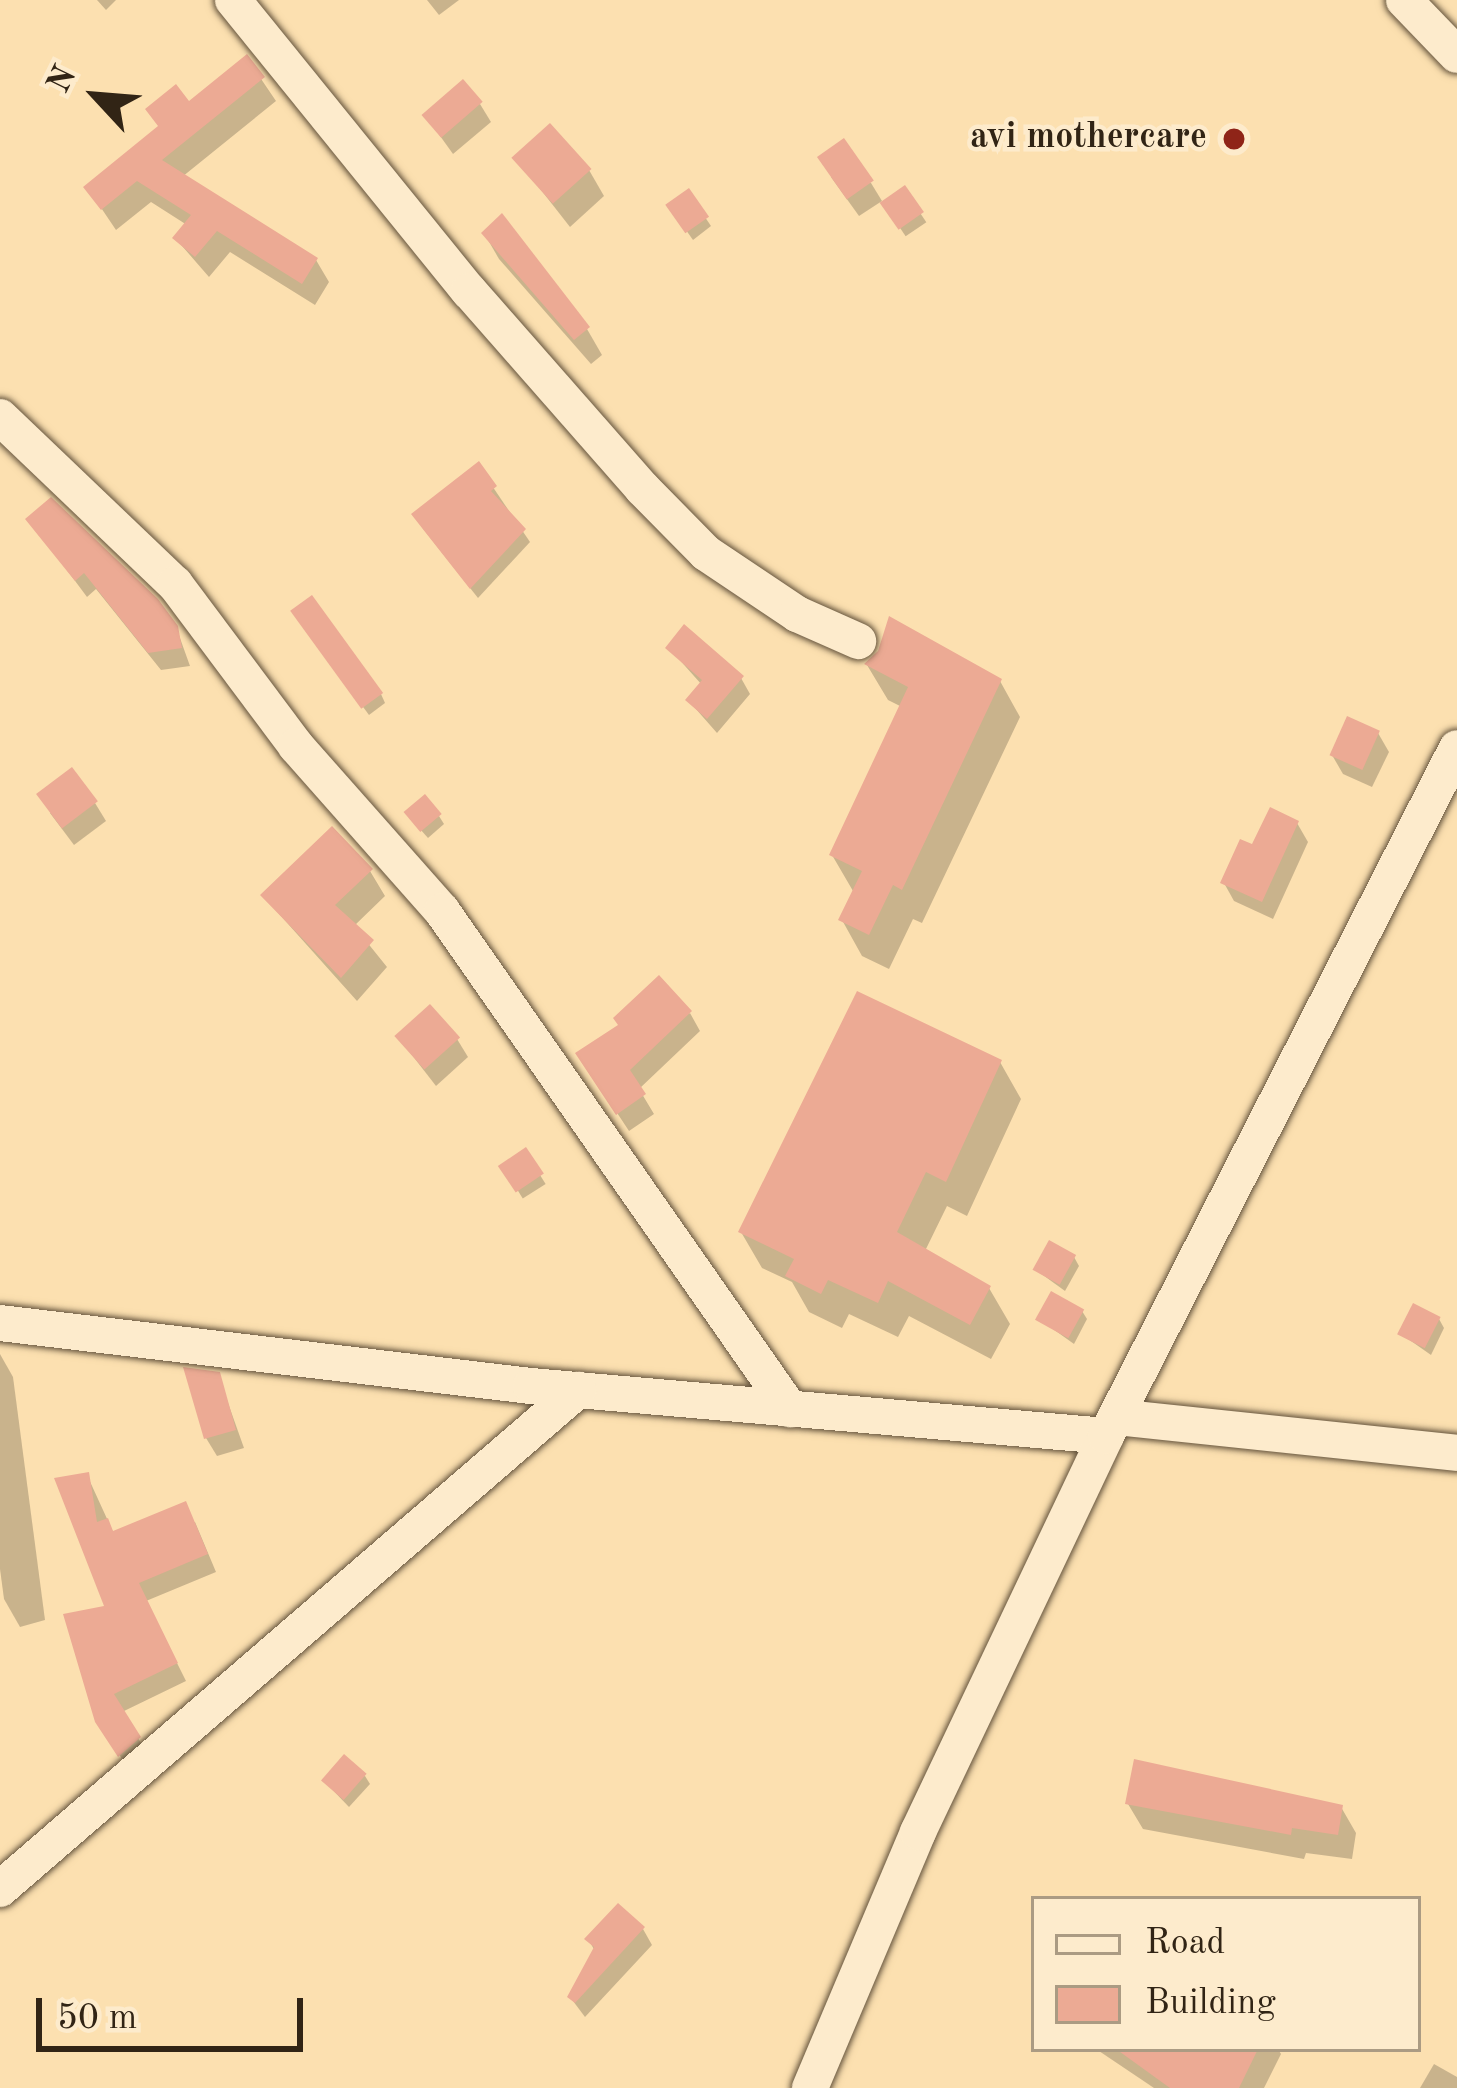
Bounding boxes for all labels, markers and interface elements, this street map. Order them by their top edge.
north arrow [36,36,156,156]
text: N [43,61,84,99]
place label: avi mothercare [970,117,1207,161]
marker: avi mothercare [1218,123,1250,155]
legend [1031,1896,1421,2052]
text: Road [1145,1926,1225,1962]
scale bar [42,1974,309,2048]
text: Building [1145,1986,1276,2022]
text: 50 m [57,2001,137,2037]

